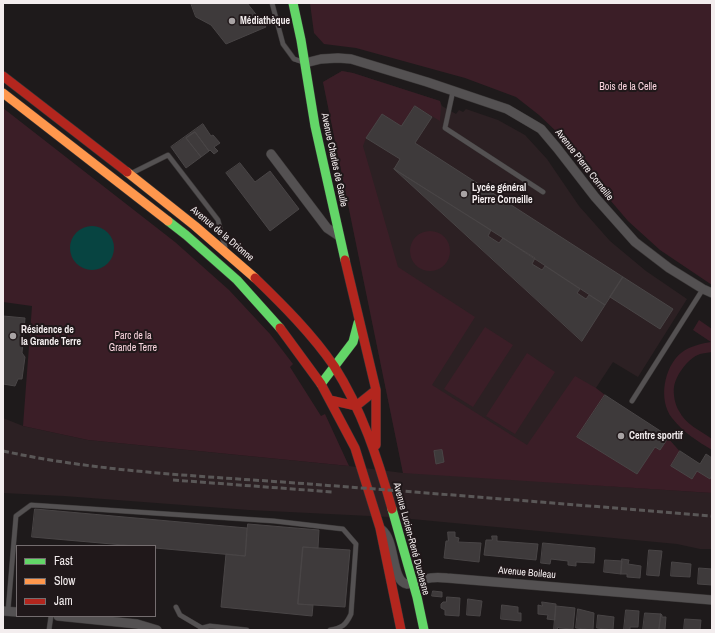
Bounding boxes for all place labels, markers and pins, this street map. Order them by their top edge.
place label: Médiathèque [240,15,290,27]
marker: Médiathèque [227,16,237,26]
place label: Lycée général Pierre Corneille [472,182,533,206]
marker: Lycée général Pierre Corneille [459,189,469,199]
place label: Résidence de la Grande Terre [21,324,81,348]
marker: Résidence de la Grande Terre [8,331,18,341]
place label: Centre sportif [629,430,683,442]
marker: Centre sportif [616,431,626,441]

